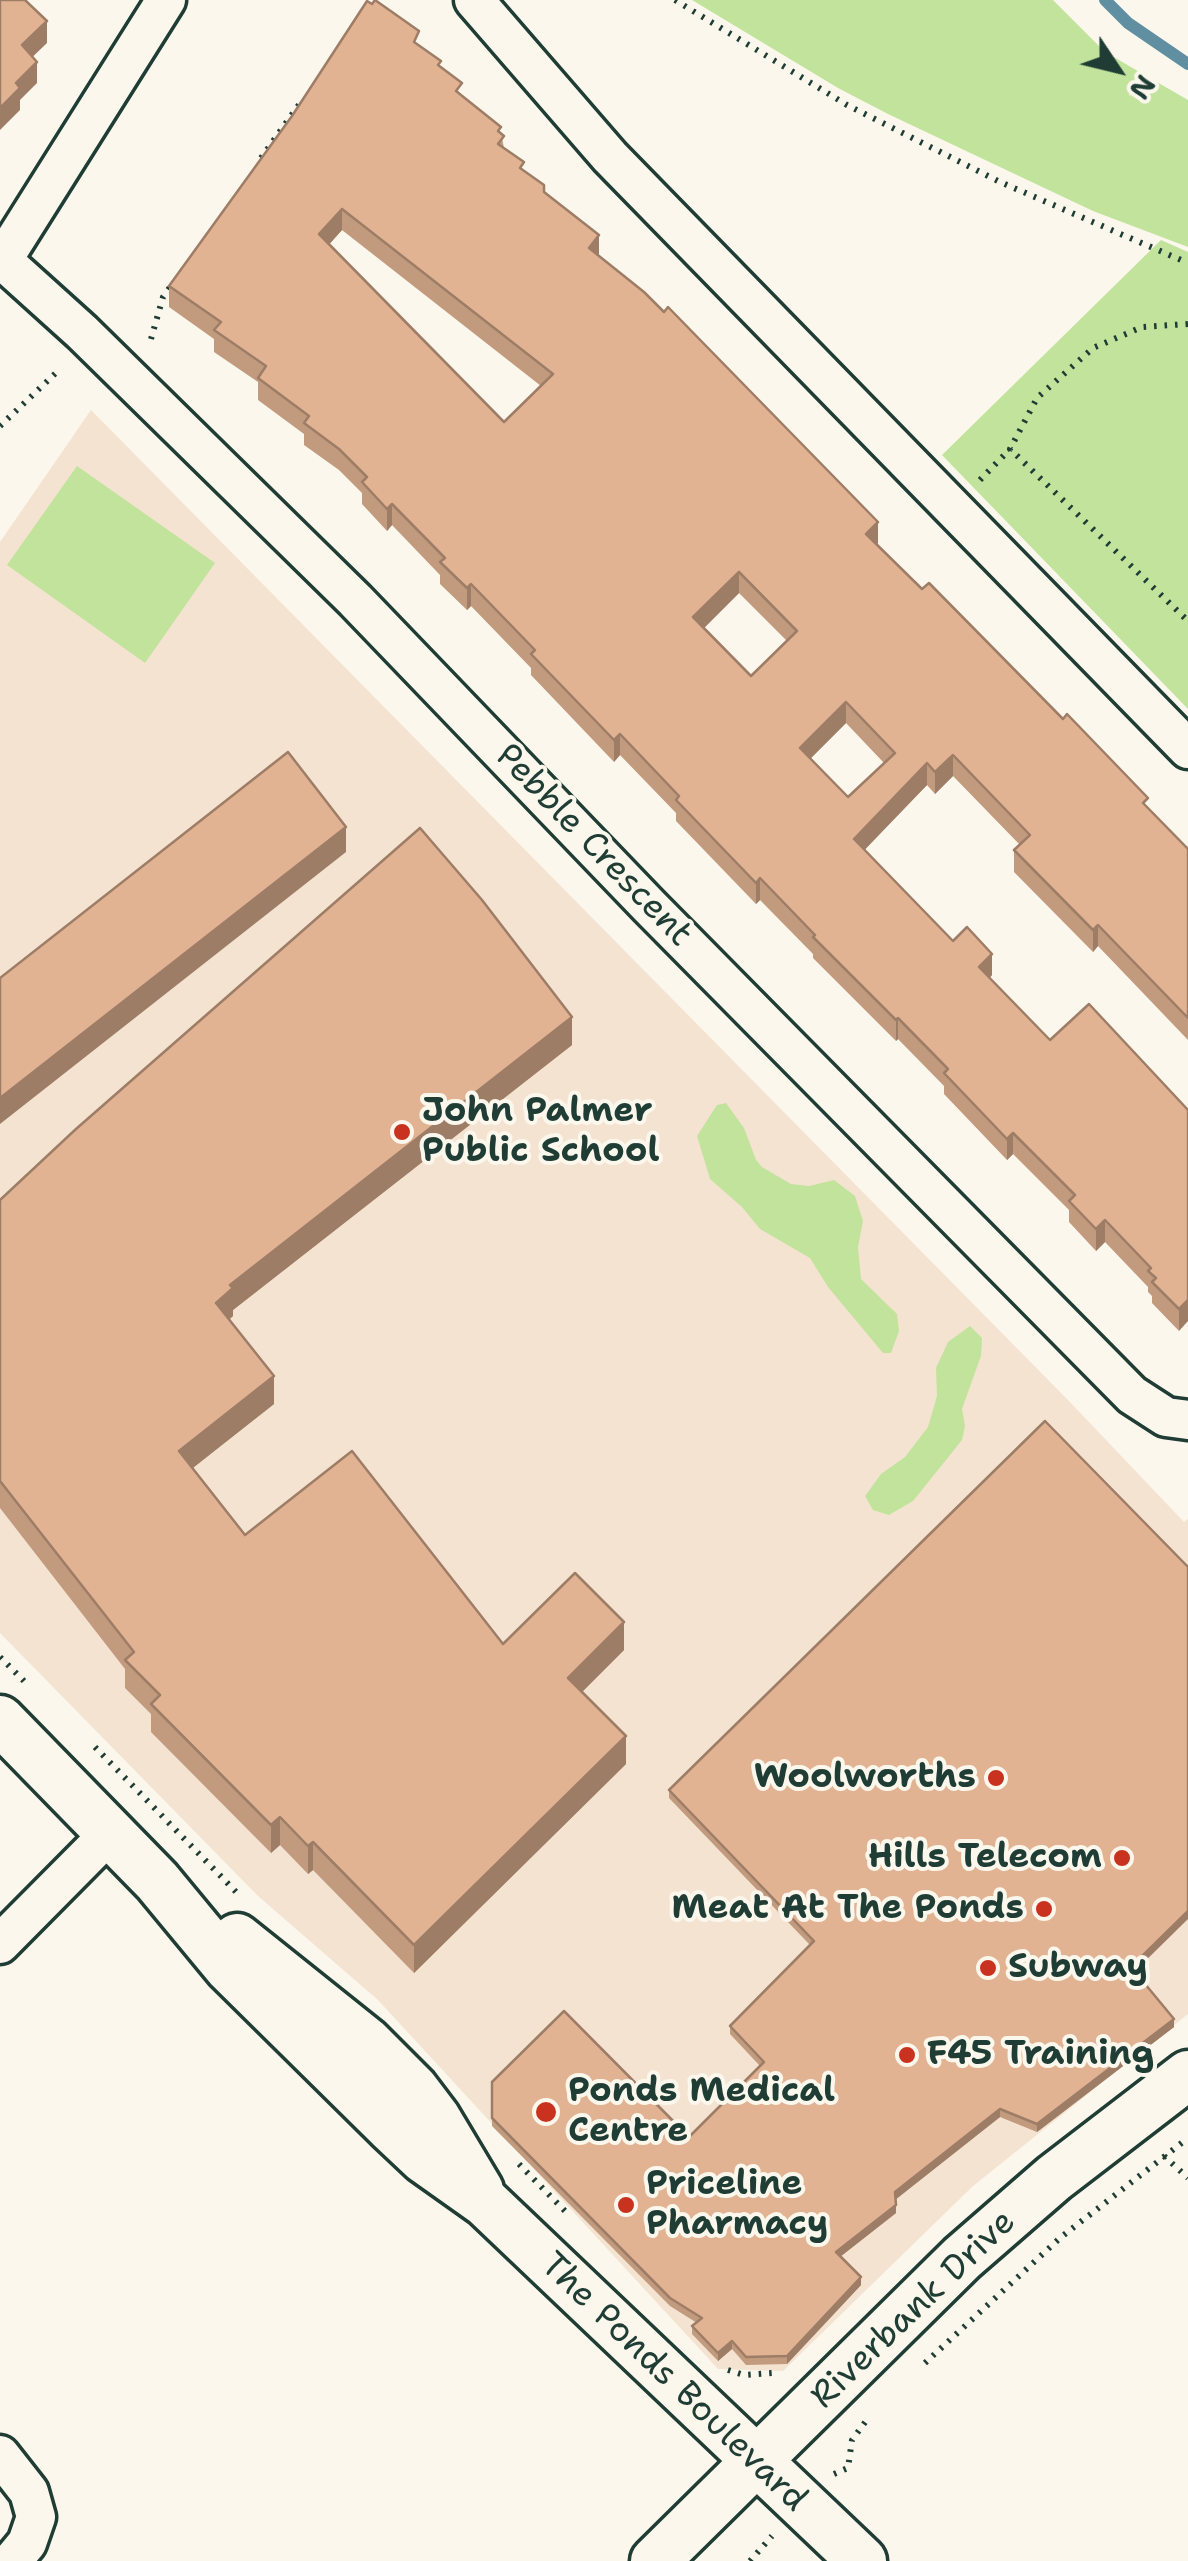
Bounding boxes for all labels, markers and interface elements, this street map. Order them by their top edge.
north arrow [1068,20,1168,120]
text: N [1121,67,1165,107]
street label: Pebble Crescent [486,736,700,956]
place label: John Palmer Public School [422,1091,660,1173]
marker: John Palmer Public School [391,1121,413,1143]
place label: Woolworths [754,1757,976,1799]
marker: Woolworths [985,1767,1007,1789]
place label: Hills Telecom [868,1837,1102,1879]
marker: Hills Telecom [1111,1847,1133,1869]
place label: Meat At The Ponds [671,1888,1024,1930]
marker: Meat At The Ponds [1033,1898,1055,1920]
place label: Subway [1008,1947,1148,1989]
marker: Subway [977,1957,999,1979]
place label: F45 Training [927,2034,1154,2076]
marker: F45 Training [896,2044,918,2066]
place label: Ponds Medical Centre [568,2071,835,2153]
marker: Ponds Medical Centre [533,2099,559,2125]
place label: Priceline Pharmacy [646,2164,828,2246]
marker: Priceline Pharmacy [615,2194,637,2216]
street label: Riverbank Drive [803,2202,1025,2418]
street label: The Ponds Boulevard [531,2245,815,2521]

